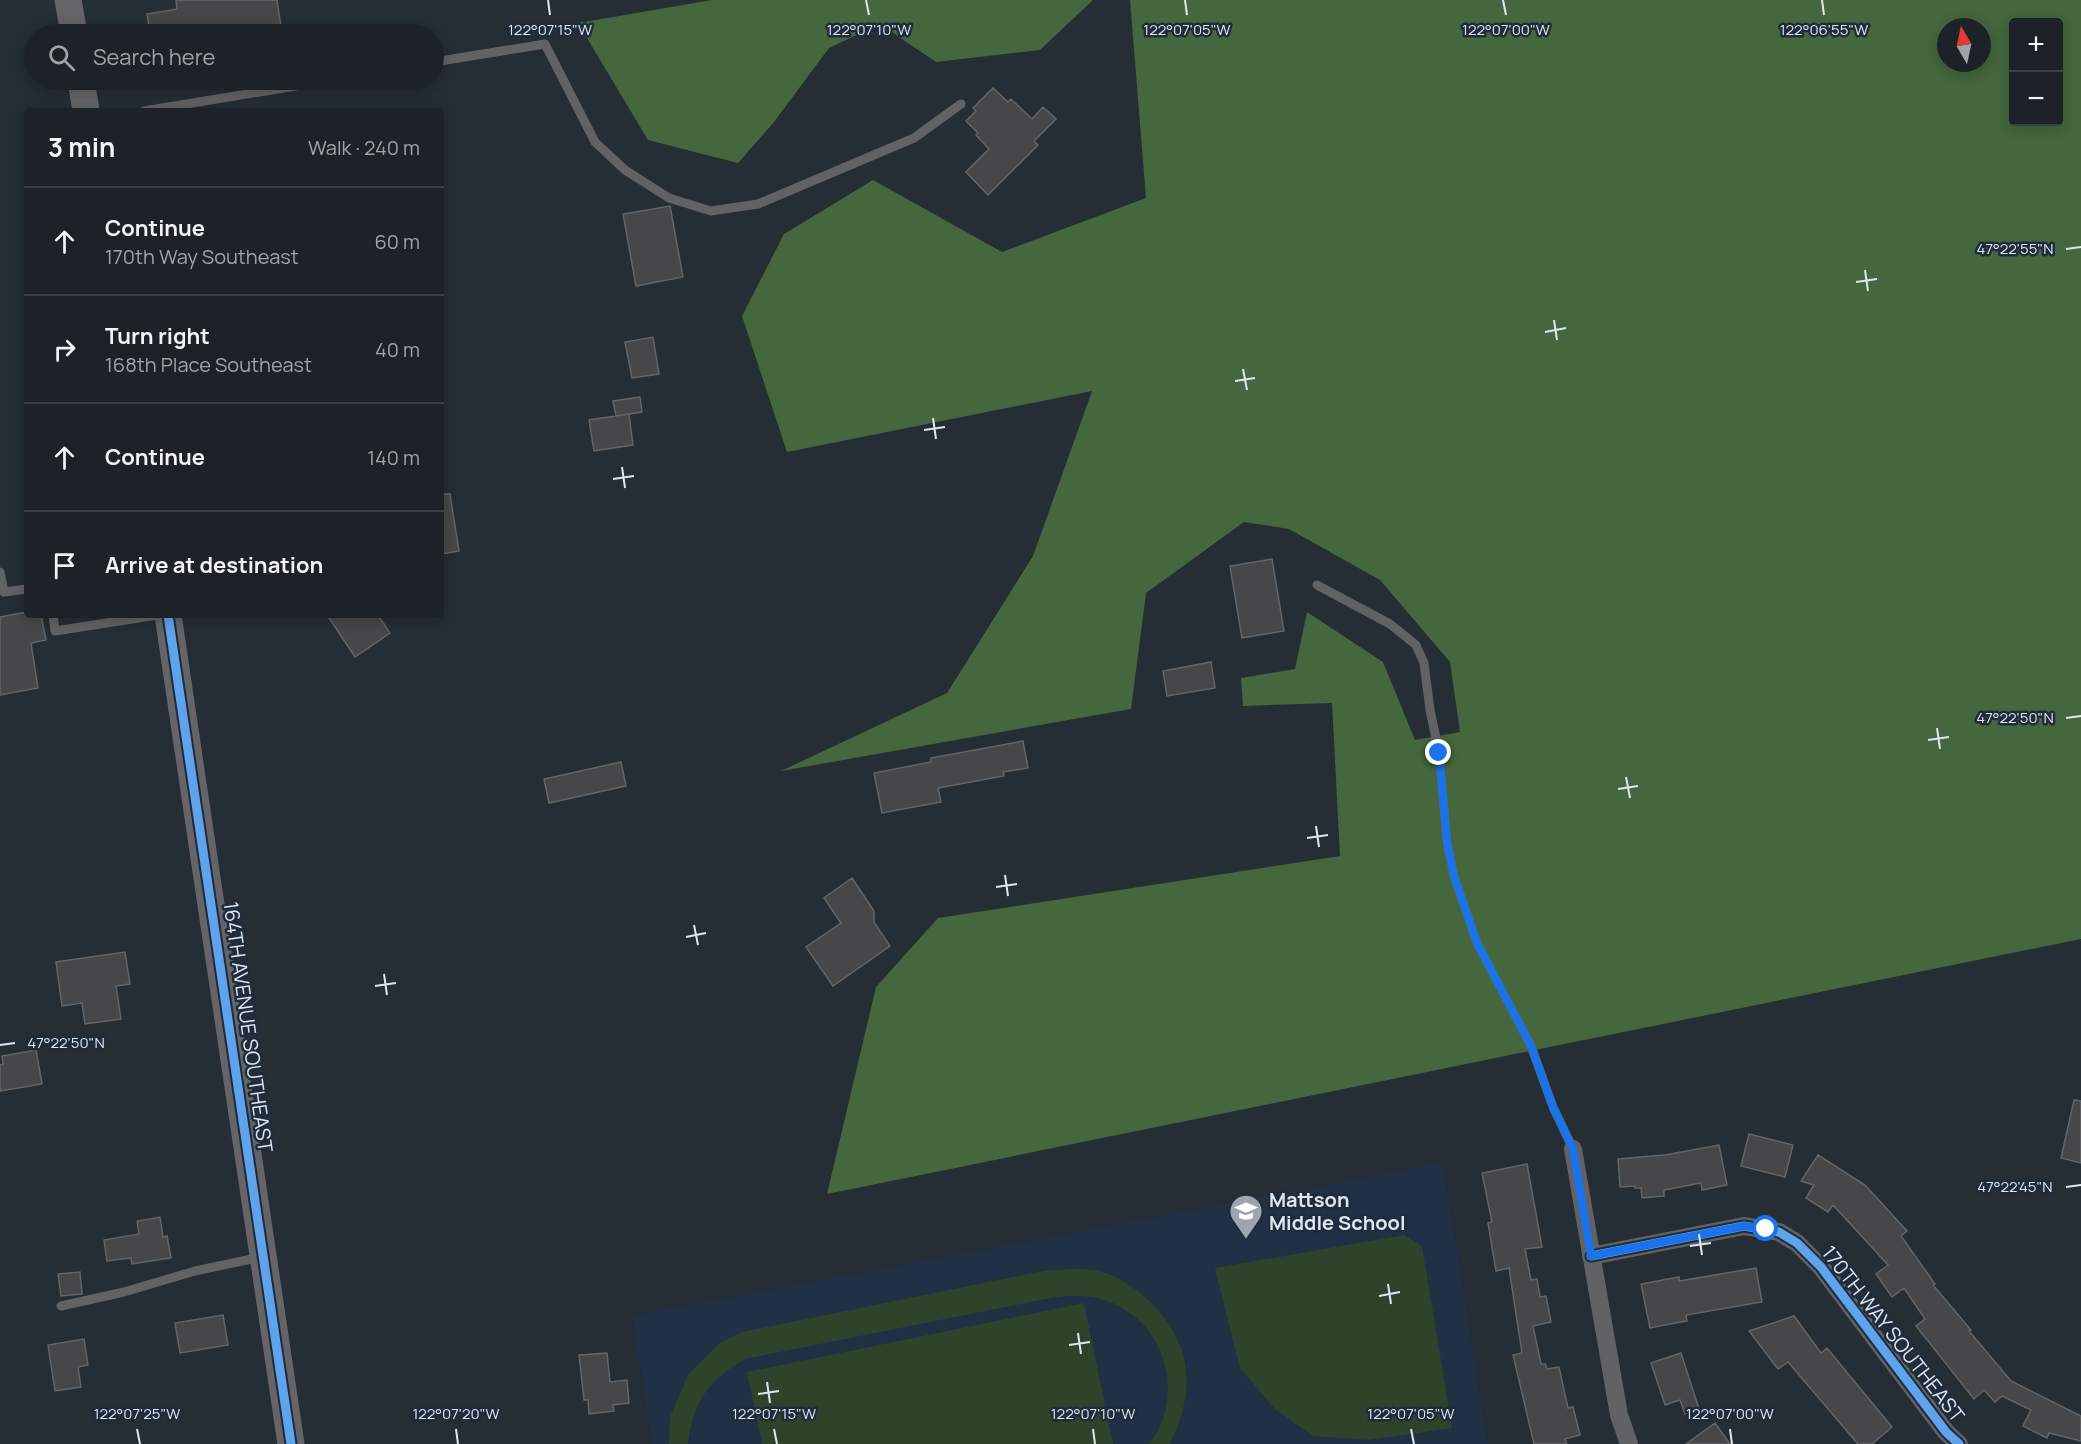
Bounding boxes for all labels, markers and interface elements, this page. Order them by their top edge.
north arrow [1937,18,1991,72]
map controls [2009,18,2063,126]
button: + [2009,18,2063,72]
text: 122°07'15"W [508,19,592,40]
text: 122°07'10"W [827,19,911,40]
text: 122°07'05"W [1143,19,1231,40]
text: 122°07'00"W [1462,19,1550,40]
text: 122°06'55"W [1780,19,1868,40]
search box [24,24,444,90]
icon: search [45,41,78,74]
text: Search here [93,42,215,72]
button: − [2009,72,2063,126]
text: 3 min [48,129,115,165]
text: Walk · 240 m [308,134,420,161]
text: Continue [105,213,205,243]
icon: ahead [48,225,81,258]
text: 60 m [374,228,420,255]
text: 47°22'55"N [1977,238,2053,259]
text: 170th Way Southeast [105,243,299,270]
text: Turn right [105,321,210,351]
icon: right [48,333,81,366]
text: 40 m [375,336,420,363]
text: 168th Place Southeast [105,351,312,378]
icon: ahead [48,441,81,474]
text: Continue [105,442,205,472]
text: 140 m [367,444,420,471]
icon: arrive [48,549,81,582]
text: Arrive at destination [105,550,323,580]
text: 47°22'50"N [1976,707,2054,728]
route end [1425,739,1451,765]
street label: 164TH AVENUE SOUTHEAST [218,900,279,1154]
text: 47°22'50"N [27,1032,105,1053]
text: 47°22'45"N [1977,1176,2053,1197]
place label: Mattson Middle School [1269,1186,1406,1236]
school or university icon: Mattson Middle School [1228,1193,1264,1240]
route start [1752,1215,1778,1241]
street label: 170TH WAY SOUTHEAST [1816,1240,1971,1428]
text: 122°07'25"W [94,1403,180,1424]
text: 122°07'20"W [412,1403,500,1424]
text: 122°07'15"W [732,1403,816,1424]
text: 122°07'10"W [1051,1403,1135,1424]
text: 122°07'05"W [1367,1403,1455,1424]
text: 122°07'00"W [1686,1403,1774,1424]

